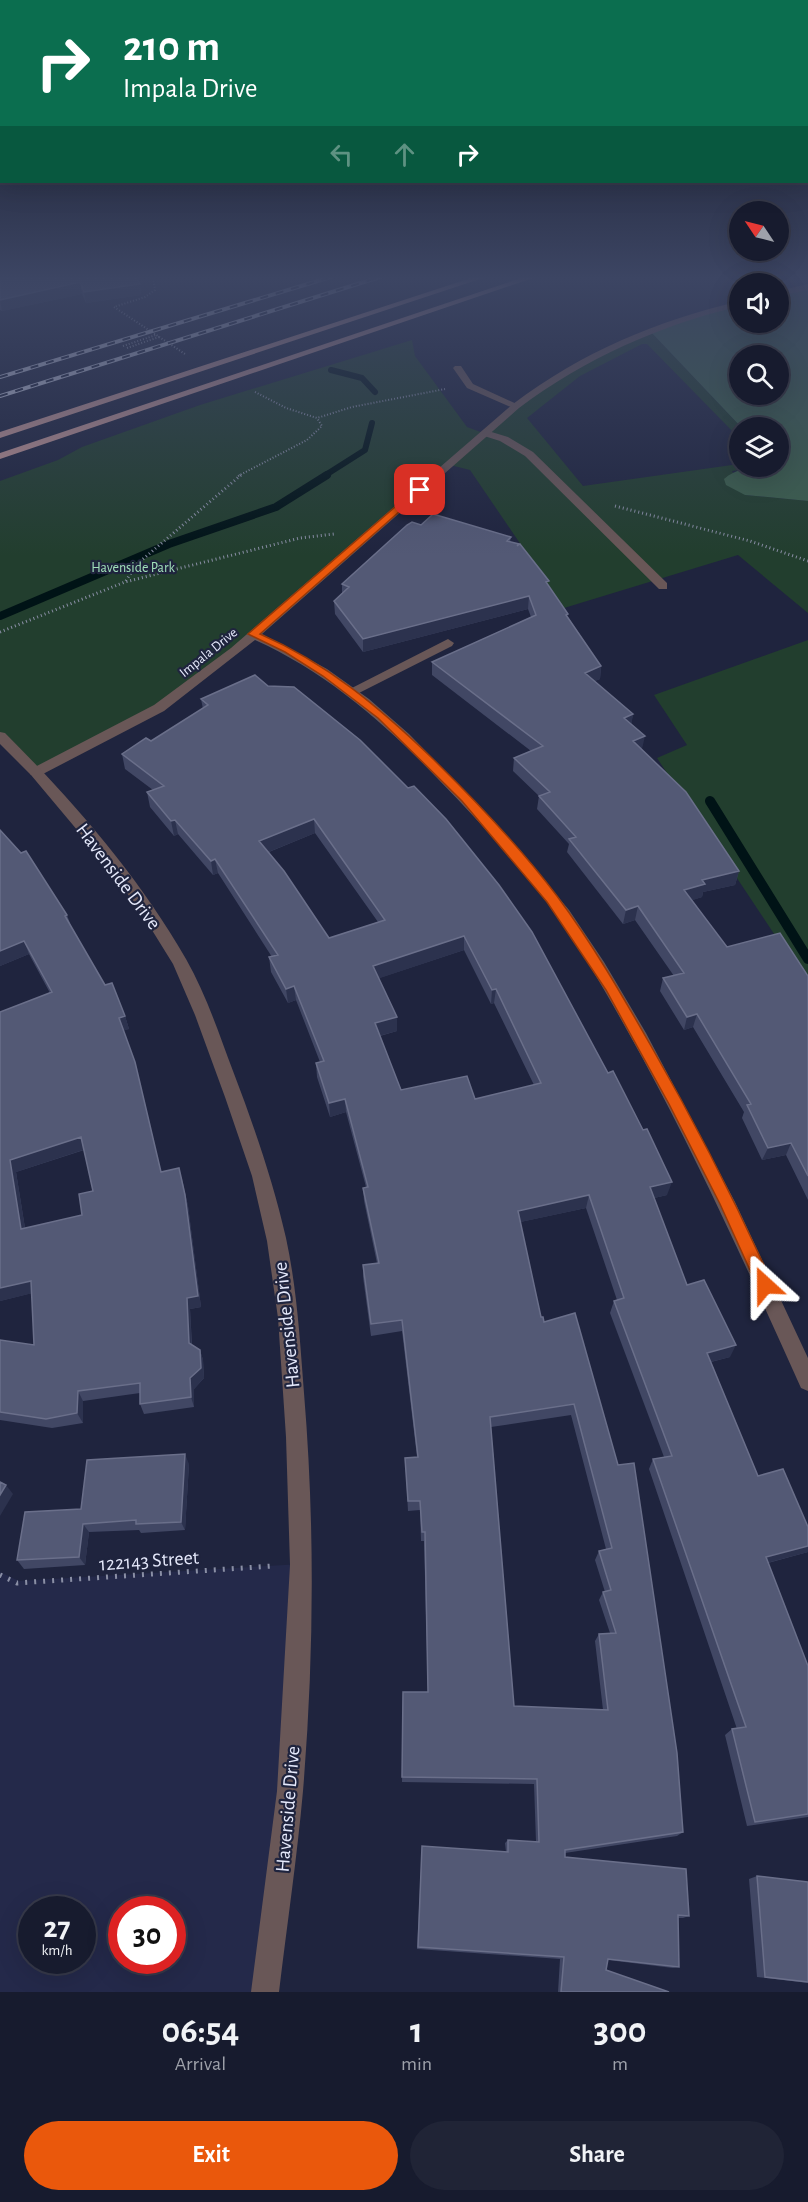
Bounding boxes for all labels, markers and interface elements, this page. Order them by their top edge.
icon: right [24,24,102,102]
text: 210 m [123,26,220,68]
text: Impala Drive [123,75,258,102]
icon: left [325,138,358,171]
icon: ahead [388,138,421,171]
icon: right [451,138,484,171]
north arrow [729,201,789,261]
map controls [729,201,789,477]
button: sound [729,273,789,333]
button: search [729,345,789,405]
button: layers [729,417,789,477]
pin [394,464,445,515]
icon: arrive [403,473,436,506]
park label: Havenside Park [91,561,175,575]
street label: Impala Drive [177,625,240,680]
street label: Havenside Drive [72,820,164,933]
position arrow [733,1253,797,1317]
street label: Havenside Drive [270,1261,304,1389]
street label: 122143 Street [98,1547,200,1574]
street label: Havenside Drive [273,1745,303,1873]
speed limit sign: 30 [108,1896,186,1974]
text: 27 [43,1913,71,1943]
text: km/h [42,1943,72,1958]
text: 06:54 [161,2013,239,2049]
text: 1 [410,2013,423,2049]
text: 300 [594,2013,647,2049]
text: Arrival [175,2054,226,2074]
text: min [401,2054,432,2074]
text: m [612,2054,628,2074]
button: Exit [24,2121,398,2190]
button: Share [410,2121,784,2190]

